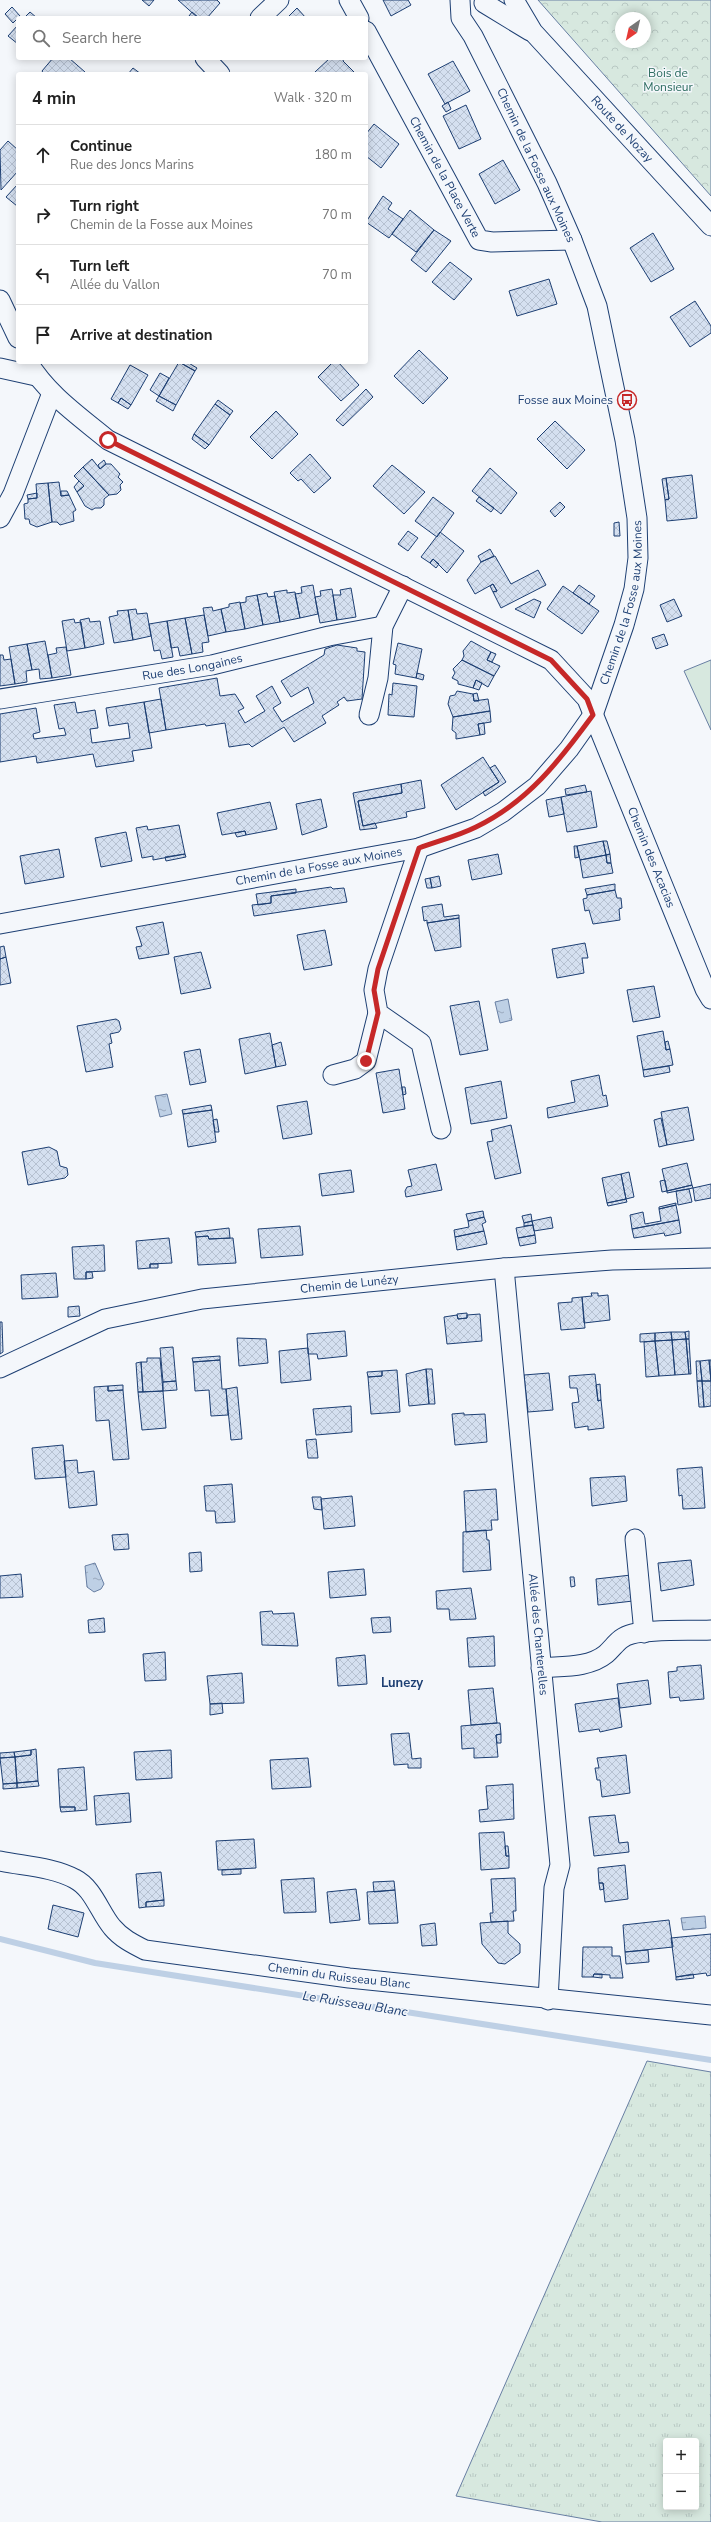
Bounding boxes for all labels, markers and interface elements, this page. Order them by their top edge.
north arrow [615,12,651,48]
search box [16,16,368,60]
icon: search [30,27,52,49]
text: Search here [62,28,142,48]
park label: Bois de Monsieur [643,65,694,95]
street label: Chemin de la Fosse aux Moines [493,85,579,245]
text: 4 min [32,87,76,110]
text: Walk · 320 m [274,89,352,107]
street label: Route de Nozay [587,92,657,166]
street label: Chemin de la Place Verte [406,114,484,240]
text: Continue [70,136,132,156]
icon: ahead [32,144,54,166]
text: 180 m [314,146,352,164]
text: Rue des Joncs Marins [70,156,194,174]
text: Turn right [70,196,139,216]
icon: right [32,204,54,226]
text: 70 m [322,206,352,224]
text: Chemin de la Fosse aux Moines [70,216,253,234]
text: Turn left [70,256,129,276]
icon: left [32,264,54,286]
text: 70 m [322,266,352,284]
text: Allée du Vallon [70,276,160,294]
icon: arrive [32,324,54,346]
text: Arrive at destination [70,325,213,345]
bus stop icon: Fosse aux Moines [616,389,638,411]
place label: Fosse aux Moines [518,392,613,408]
route start [99,431,117,449]
street label: Chemin de la Fosse aux Moines [596,520,646,687]
street label: Rue des Longaines [141,650,244,684]
street label: Chemin des Acacias [624,804,679,910]
street label: Chemin de la Fosse aux Moines [234,843,404,889]
route end [357,1052,375,1070]
street label: Chemin de Lunézy [299,1271,400,1297]
street label: Allée des Chanterelles [525,1573,552,1696]
district label: Lunezy [381,1674,423,1692]
street label: Chemin du Ruisseau Blanc [267,1959,411,1992]
water label: Le Ruisseau Blanc [301,1987,410,2021]
map controls [663,2438,699,2510]
button: + [663,2438,699,2474]
button: − [663,2474,699,2510]

